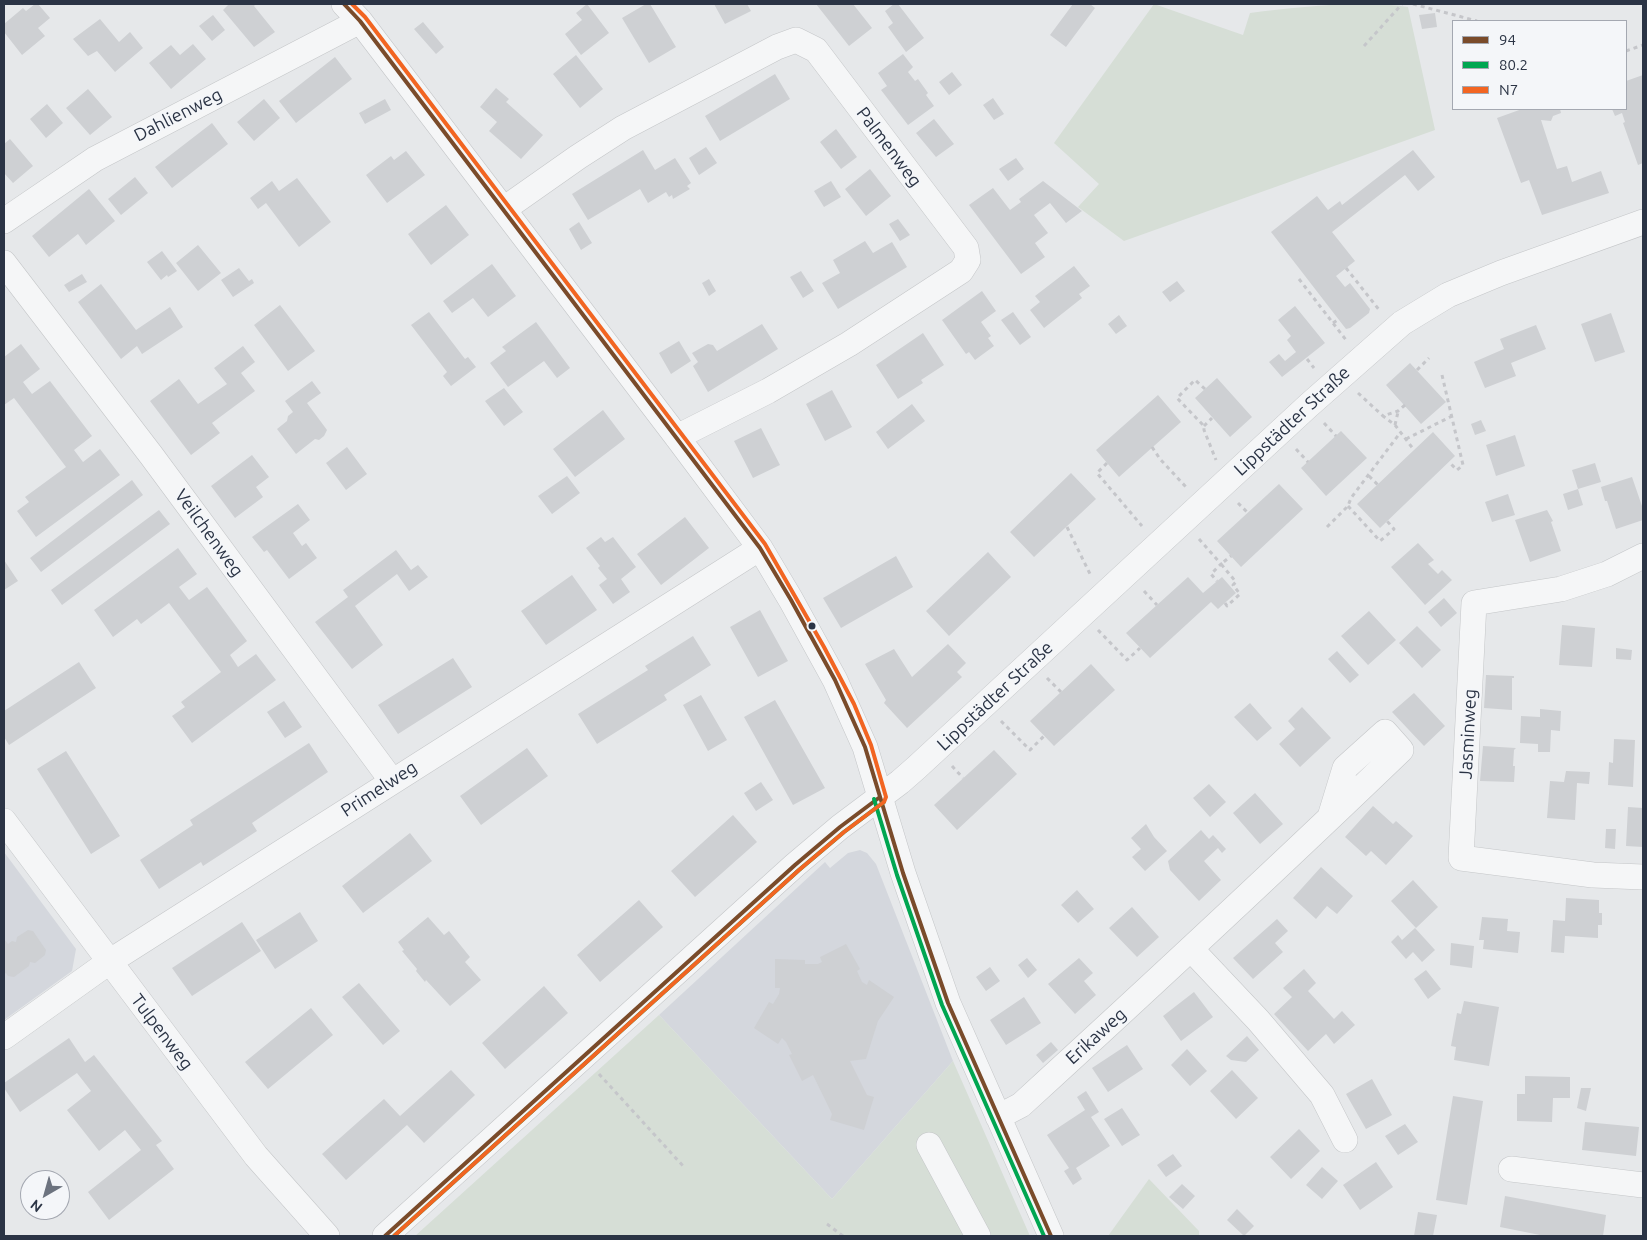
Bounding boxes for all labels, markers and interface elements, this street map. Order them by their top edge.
legend [1452,20,1627,110]
text: 94 [1499,31,1516,48]
text: 80.2 [1499,56,1528,73]
text: N7 [1499,81,1518,98]
street label: Dahlienweg [130,84,226,146]
street label: Palmenweg [852,103,926,191]
street label: Lippstädter Straße [1230,362,1354,480]
street label: Veilchenweg [170,485,248,581]
unlabelled marker [807,621,817,631]
street label: Lippstädter Straße [933,637,1057,755]
street label: Jasminweg [1455,688,1481,780]
street label: Primelweg [337,756,421,822]
street label: Tulpenweg [126,990,198,1074]
street label: Erikaweg [1061,1003,1131,1069]
north arrow [20,1170,70,1220]
text: N [27,1197,45,1216]

